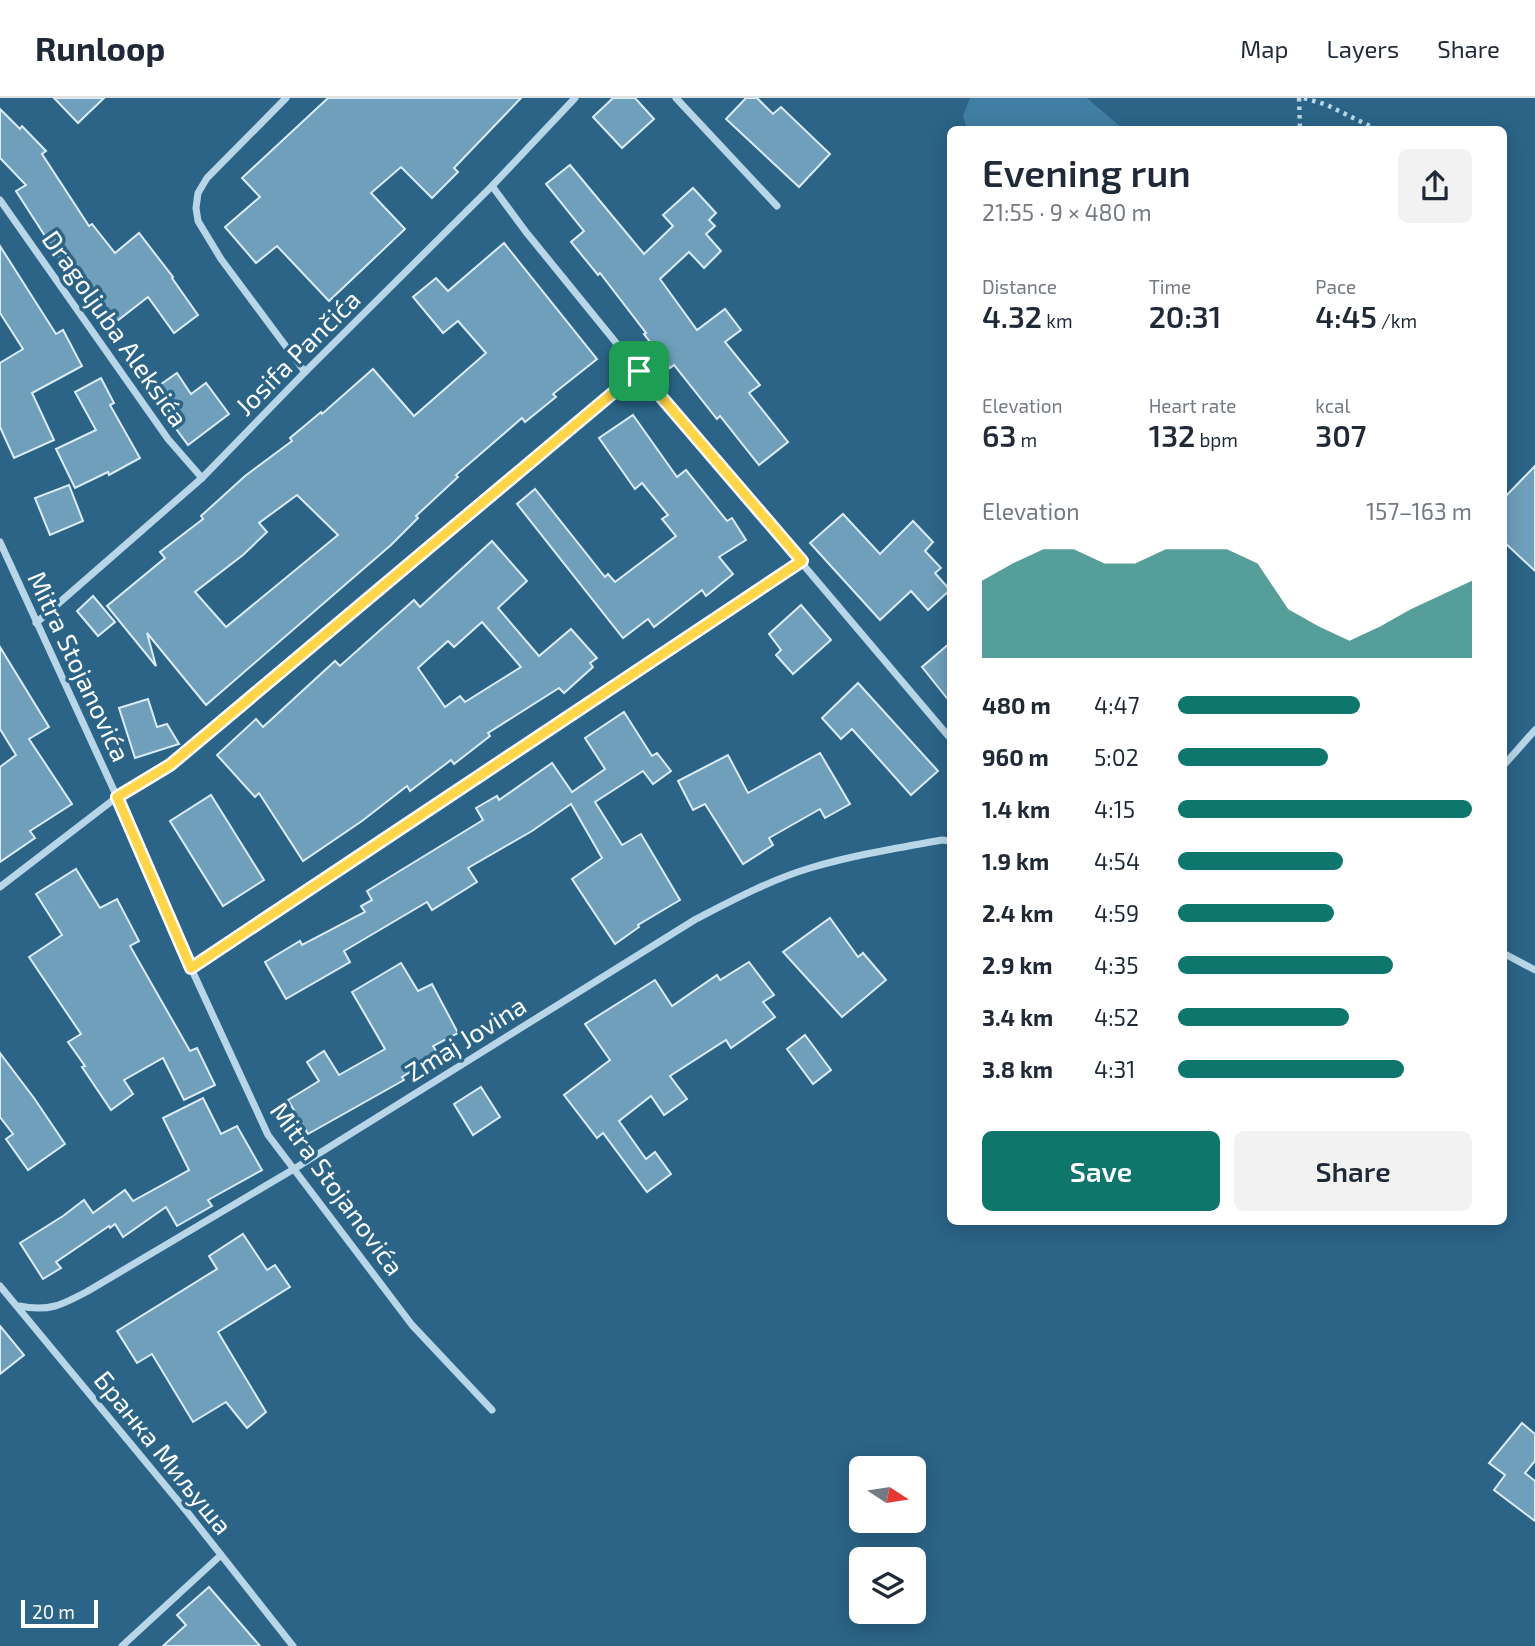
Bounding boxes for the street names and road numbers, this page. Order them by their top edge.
street label: Dragoljuba Aleksića [37,224,195,432]
street label: Josifa Pančića [228,283,366,421]
street label: Mitra Stojanovića [22,566,138,766]
street label: Zmaj Jovina [399,989,531,1087]
street label: Mitra Stojanovića [265,1095,411,1281]
street label: Бранка Миљуша [88,1364,239,1541]

